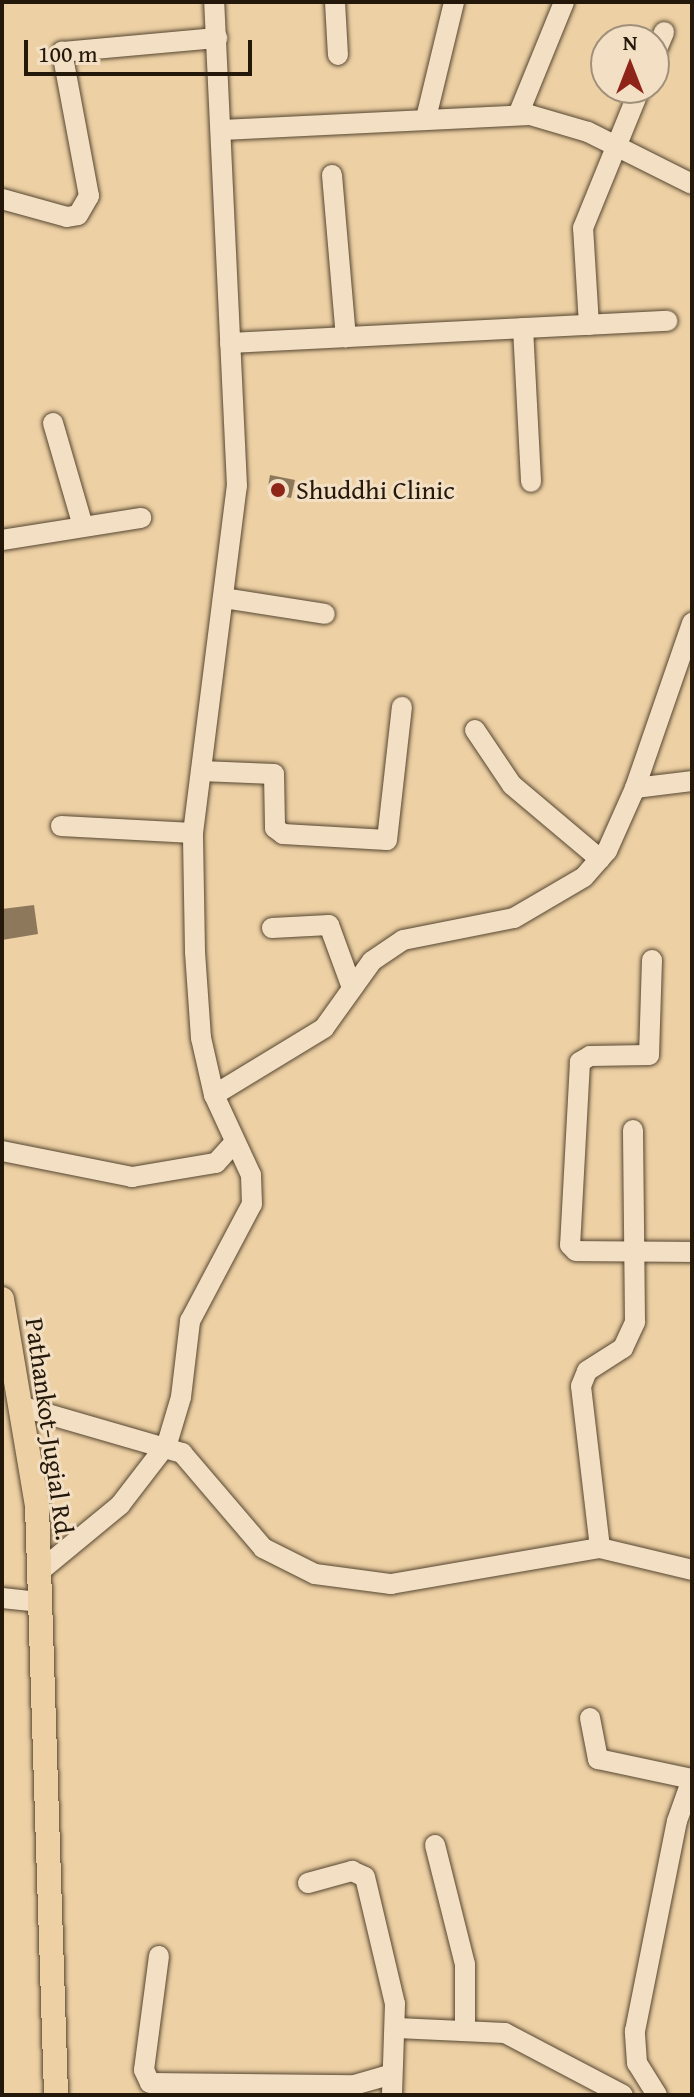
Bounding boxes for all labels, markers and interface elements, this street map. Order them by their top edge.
scale bar [28,24,256,74]
north arrow [590,24,670,104]
text: N [623,26,637,58]
text: 100 m [38,36,98,71]
place label: Shuddhi Clinic [296,474,455,506]
marker: Shuddhi Clinic [267,479,289,501]
street label: Pathankot-Jugial Rd. [19,1316,81,1542]

